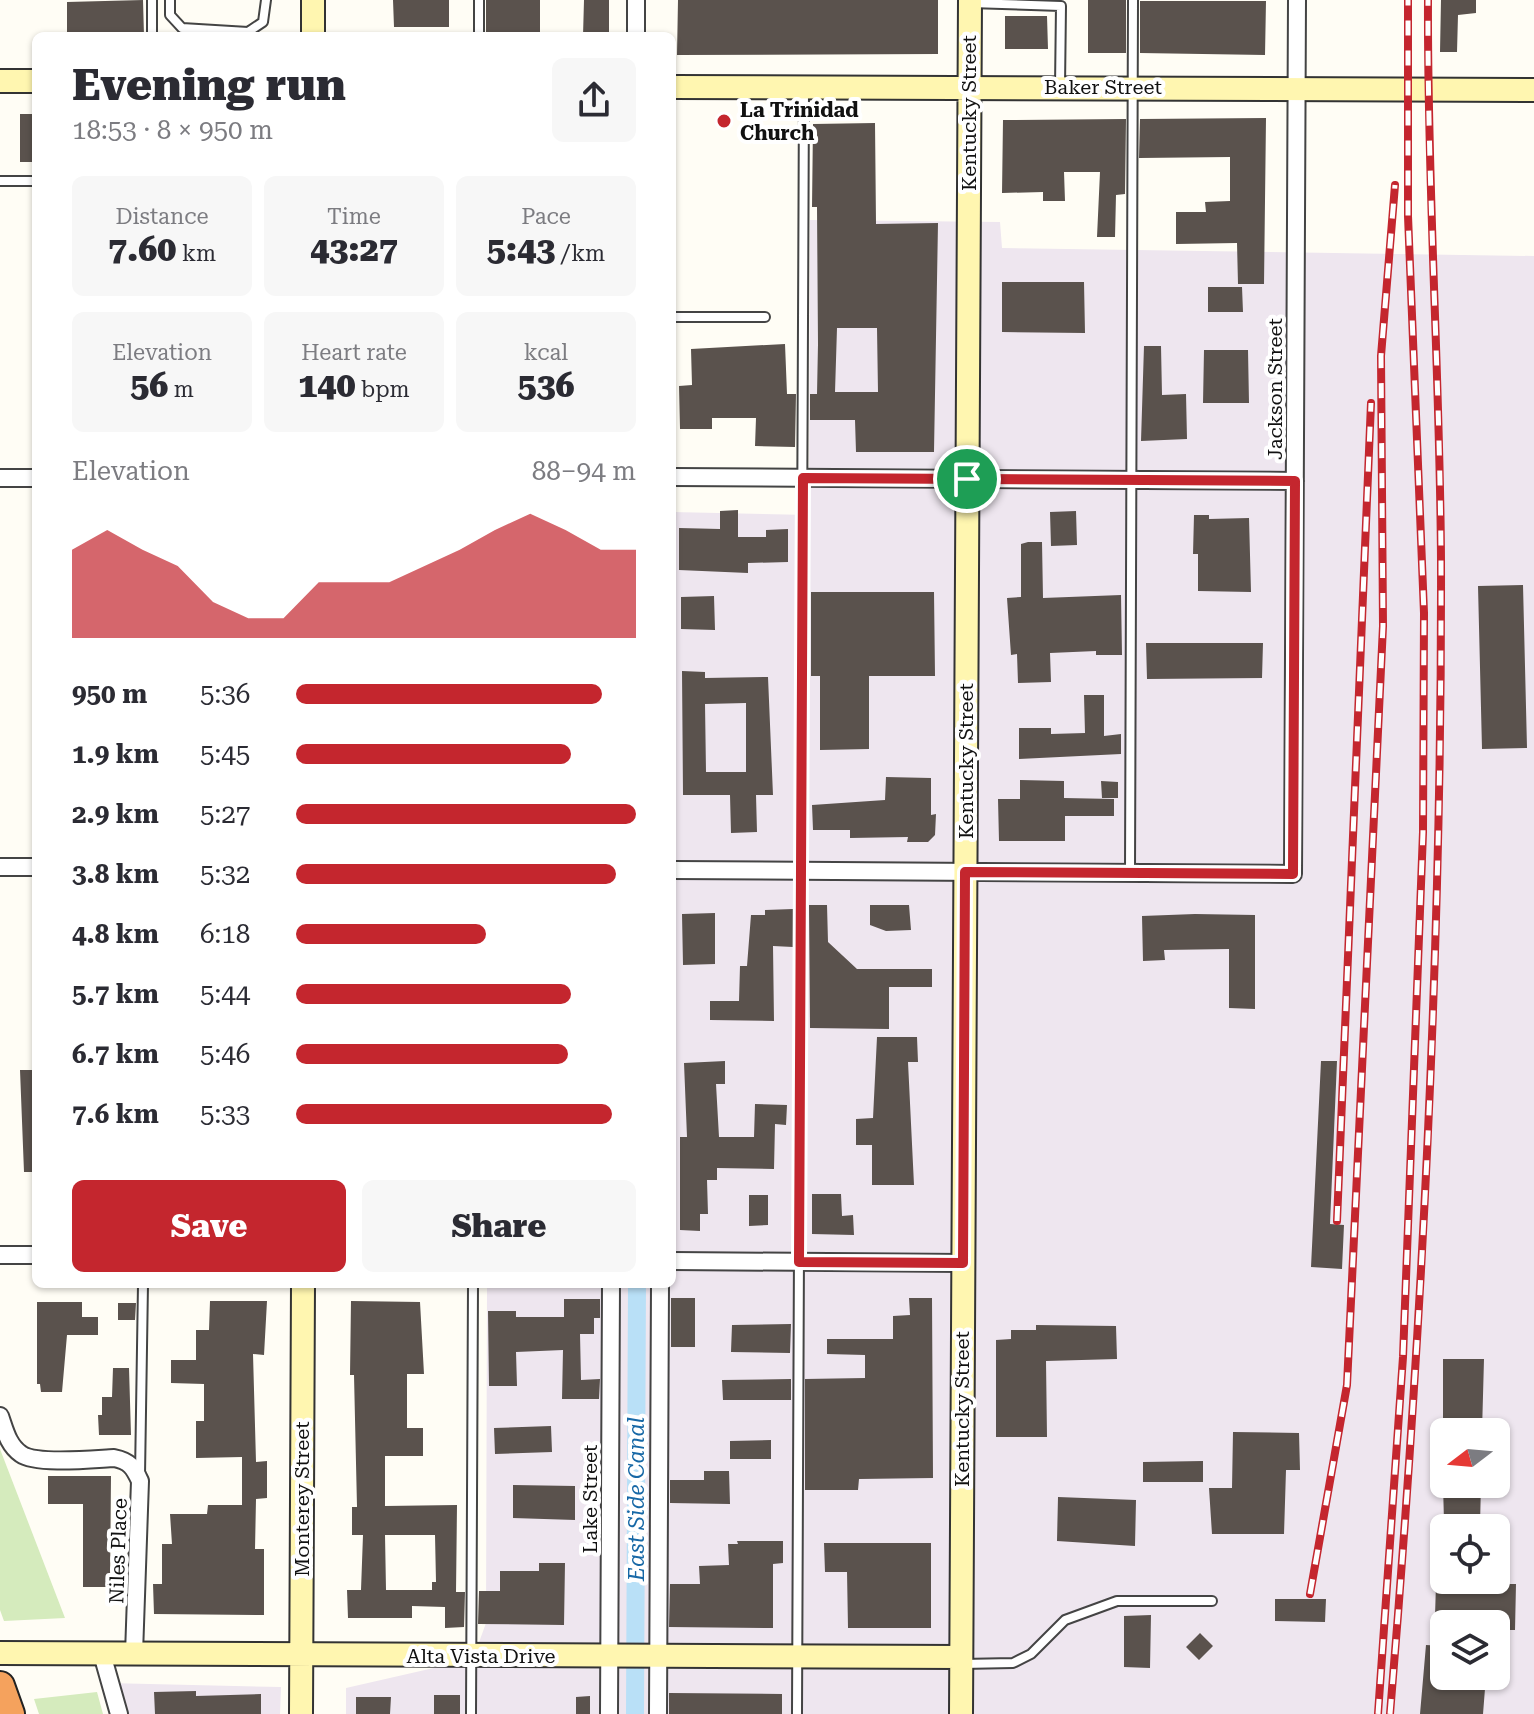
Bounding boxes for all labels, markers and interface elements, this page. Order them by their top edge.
street label: Kentucky Street [957,35,981,191]
button: share [552,58,636,142]
text: Evening run [72,59,346,111]
street label: Baker Street [1044,75,1162,99]
place label: La Trinidad Church [740,98,859,145]
marker: La Trinidad Church [715,112,733,130]
text: 18:53 · 8 × 950 m [72,115,273,145]
text: Distance [115,204,209,229]
text: Time [327,204,381,229]
text: Pace [521,204,571,229]
text: 7.60 [108,229,176,269]
text: 43:27 [310,229,398,269]
text: 5:43 [487,229,555,269]
text: km [176,241,216,266]
text: /km [555,241,605,266]
street label: Jackson Street [1263,317,1287,460]
text: Elevation [112,340,212,365]
text: Heart rate [301,340,407,365]
text: kcal [524,340,568,365]
text: 56 [130,365,168,405]
text: 140 [298,365,355,405]
text: 536 [517,365,575,405]
text: m [168,377,194,402]
text: bpm [355,377,410,402]
pin [933,445,1001,513]
text: Elevation [72,456,190,486]
text: 88–94 m [532,456,636,486]
icon: arrive [945,457,989,501]
text: 950 m [72,679,147,709]
text: 5:36 [200,679,250,709]
street label: Kentucky Street [954,683,978,839]
text: 1.9 km [72,739,159,769]
text: 5:45 [200,739,250,769]
text: 2.9 km [72,799,159,829]
text: 5:27 [200,799,250,829]
text: 3.8 km [72,859,159,889]
text: 5:32 [200,859,250,889]
text: 4.8 km [72,919,159,949]
text: 6:18 [200,919,250,949]
text: 5.7 km [72,979,159,1009]
text: 5:44 [200,979,250,1009]
text: 6.7 km [72,1039,159,1069]
text: 5:46 [200,1039,250,1069]
text: 7.6 km [72,1099,159,1129]
text: 5:33 [200,1099,250,1129]
button: Save [72,1180,346,1272]
button: Share [362,1180,636,1272]
street label: Kentucky Street [950,1331,974,1487]
water label: East Side Canal [624,1417,649,1582]
north arrow [1430,1418,1510,1498]
map controls [1430,1418,1510,1690]
street label: Monterey Street [290,1421,314,1577]
street label: Lake Street [578,1444,602,1553]
street label: Niles Place [104,1498,132,1604]
button: locate [1430,1514,1510,1594]
button: layers [1430,1610,1510,1690]
street label: Alta Vista Drive [406,1644,556,1668]

